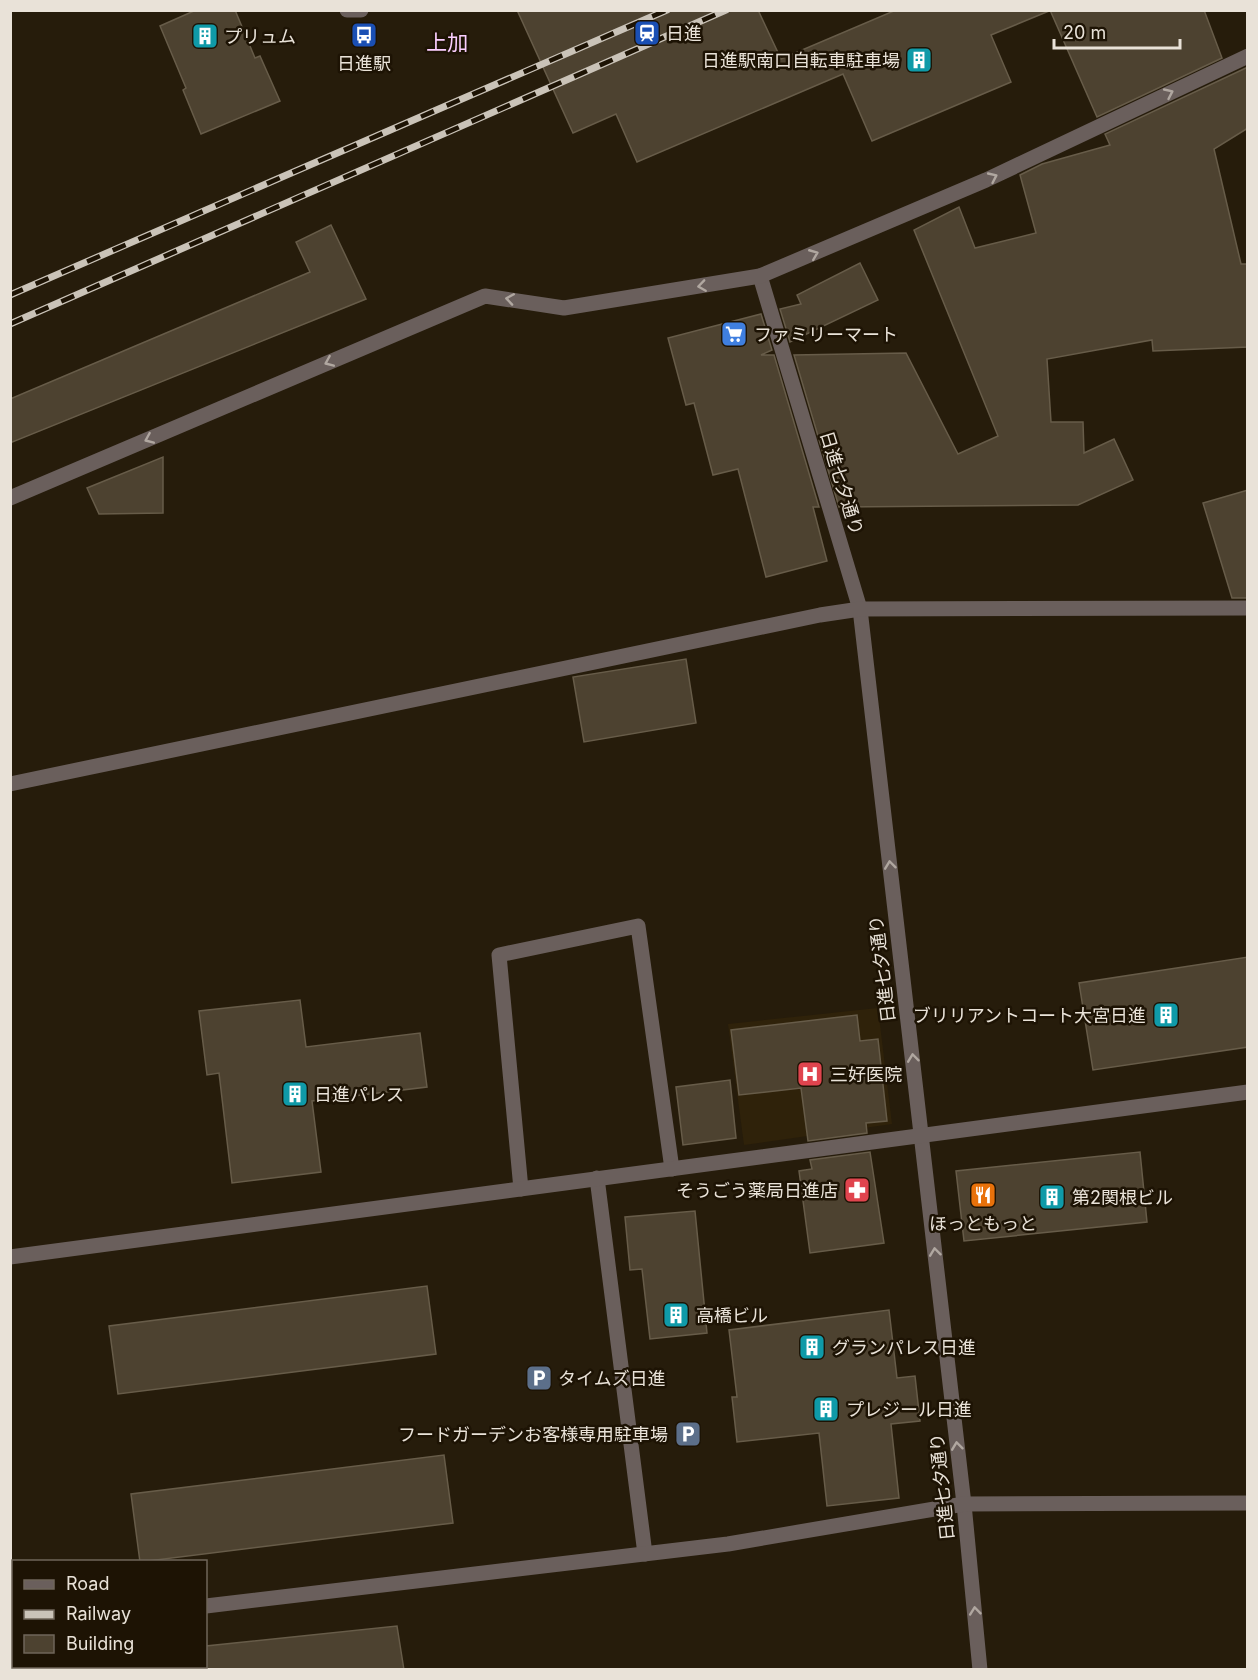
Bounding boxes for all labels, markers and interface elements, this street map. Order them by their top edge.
scale bar [1054,12,1180,50]
station icon: 日進 [632,18,662,48]
bus stop icon: 日進駅 [349,20,379,50]
building icon: プリュム [190,21,220,51]
text: 20 m [1063,22,1106,43]
place label: 日進 [666,23,702,44]
place label: プリュム [224,26,296,47]
district label: 上加 [426,30,468,55]
building icon: 日進駅南口自転車駐車場 [904,45,934,75]
place label: 日進駅南口自転車駐車場 [702,50,900,71]
place label: 日進駅 [337,53,391,74]
one-way arrow [1163,88,1174,100]
one-way arrow [986,172,997,184]
one-way arrow [808,249,819,261]
one-way arrow [697,279,707,291]
one-way arrow [505,294,514,306]
supermarket icon: ファミリーマート [719,319,749,349]
place label: ファミリーマート [754,324,898,345]
one-way arrow [324,355,335,367]
street label: 日進七夕通り [816,428,868,538]
one-way arrow [145,432,156,444]
one-way arrow [884,860,897,869]
street label: 日進七夕通り [865,914,899,1024]
building icon: ブリリアントコート大宮日進 [1151,1000,1181,1030]
place label: ブリリアントコート大宮日進 [913,1005,1146,1026]
one-way arrow [907,1054,919,1063]
hospital icon: 三好医院 [795,1059,825,1089]
place label: 三好医院 [830,1064,902,1085]
building icon: 日進パレス [280,1079,310,1109]
place label: 日進パレス [314,1084,404,1105]
pharmacy icon: そうごう薬局日進店 [842,1175,872,1205]
place label: そうごう薬局日進店 [676,1180,838,1201]
restaurant icon: ほっともっと [968,1180,998,1210]
building icon: 第2関根ビル [1037,1182,1067,1212]
place label: 第2関根ビル [1072,1187,1173,1208]
place label: ほっともっと [929,1213,1037,1234]
one-way arrow [929,1247,942,1256]
building icon: 高橋ビル [661,1300,691,1330]
place label: 高橋ビル [696,1305,768,1326]
building icon: グランパレス日進 [797,1332,827,1362]
place label: グランパレス日進 [832,1337,976,1358]
parking icon: タイムズ日進 [524,1363,554,1393]
place label: タイムズ日進 [558,1368,666,1389]
building icon: プレジール日進 [811,1394,841,1424]
place label: プレジール日進 [846,1399,972,1420]
parking icon: フードガーデンお客様専用駐車場 [673,1419,703,1449]
place label: フードガーデンお客様専用駐車場 [398,1424,668,1445]
street label: 日進七夕通り [926,1432,958,1542]
one-way arrow [951,1441,964,1450]
legend [12,1560,207,1668]
text: Road [66,1573,109,1594]
text: Railway [66,1603,131,1624]
one-way arrow [969,1607,982,1616]
text: Building [66,1633,134,1654]

